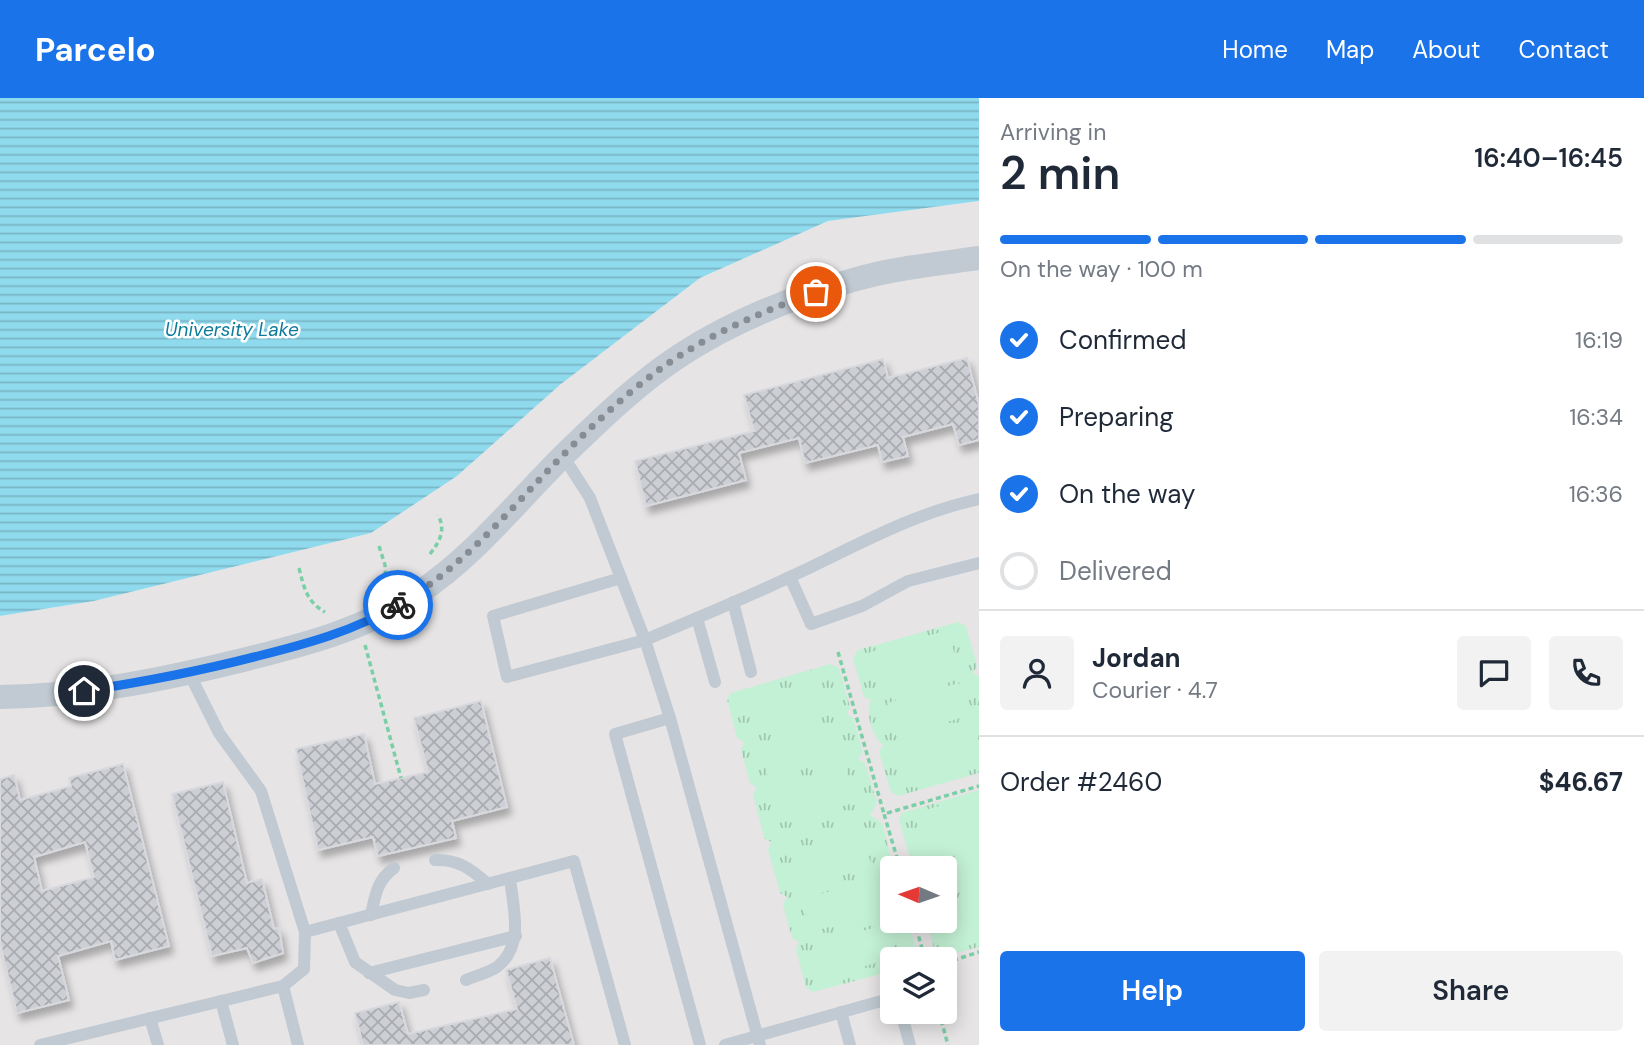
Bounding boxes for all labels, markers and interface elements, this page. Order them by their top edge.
text: Parcelo [35,28,156,71]
text: Home [1222,34,1288,65]
text: Map [1326,34,1374,65]
text: About [1412,34,1481,65]
text: Contact [1519,34,1609,65]
text: Arriving in [1000,117,1106,147]
text: 16:40–16:45 [1474,141,1623,175]
text: 2 min [1000,143,1120,203]
text: On the way · 100 m [1000,254,1203,284]
pin [786,262,846,322]
icon: bag [797,273,835,311]
water label: University Lake [165,317,299,342]
icon: check [1000,321,1038,359]
text: Confirmed [1059,323,1186,357]
text: 16:19 [1575,325,1623,355]
icon: check [1000,398,1038,436]
text: Preparing [1059,400,1174,434]
text: 16:34 [1569,402,1623,432]
icon: check [1000,475,1038,513]
text: On the way [1059,477,1195,511]
text: 16:36 [1569,479,1623,509]
text: Delivered [1059,554,1172,588]
courier [363,570,433,640]
icon: bike [379,586,417,624]
button: person [1000,636,1074,710]
button: chat [1457,636,1531,710]
button: phone [1549,636,1623,710]
text: Jordan [1092,641,1181,675]
pin [54,661,114,721]
icon: home [65,672,103,710]
text: Courier · 4.7 [1092,675,1218,705]
text: Order #2460 [1000,765,1162,799]
text: $46.67 [1539,765,1623,799]
north arrow [880,856,957,933]
map controls [880,856,957,1024]
button: layers [880,947,957,1024]
button: Help [1000,951,1305,1031]
button: Share [1319,951,1623,1031]

